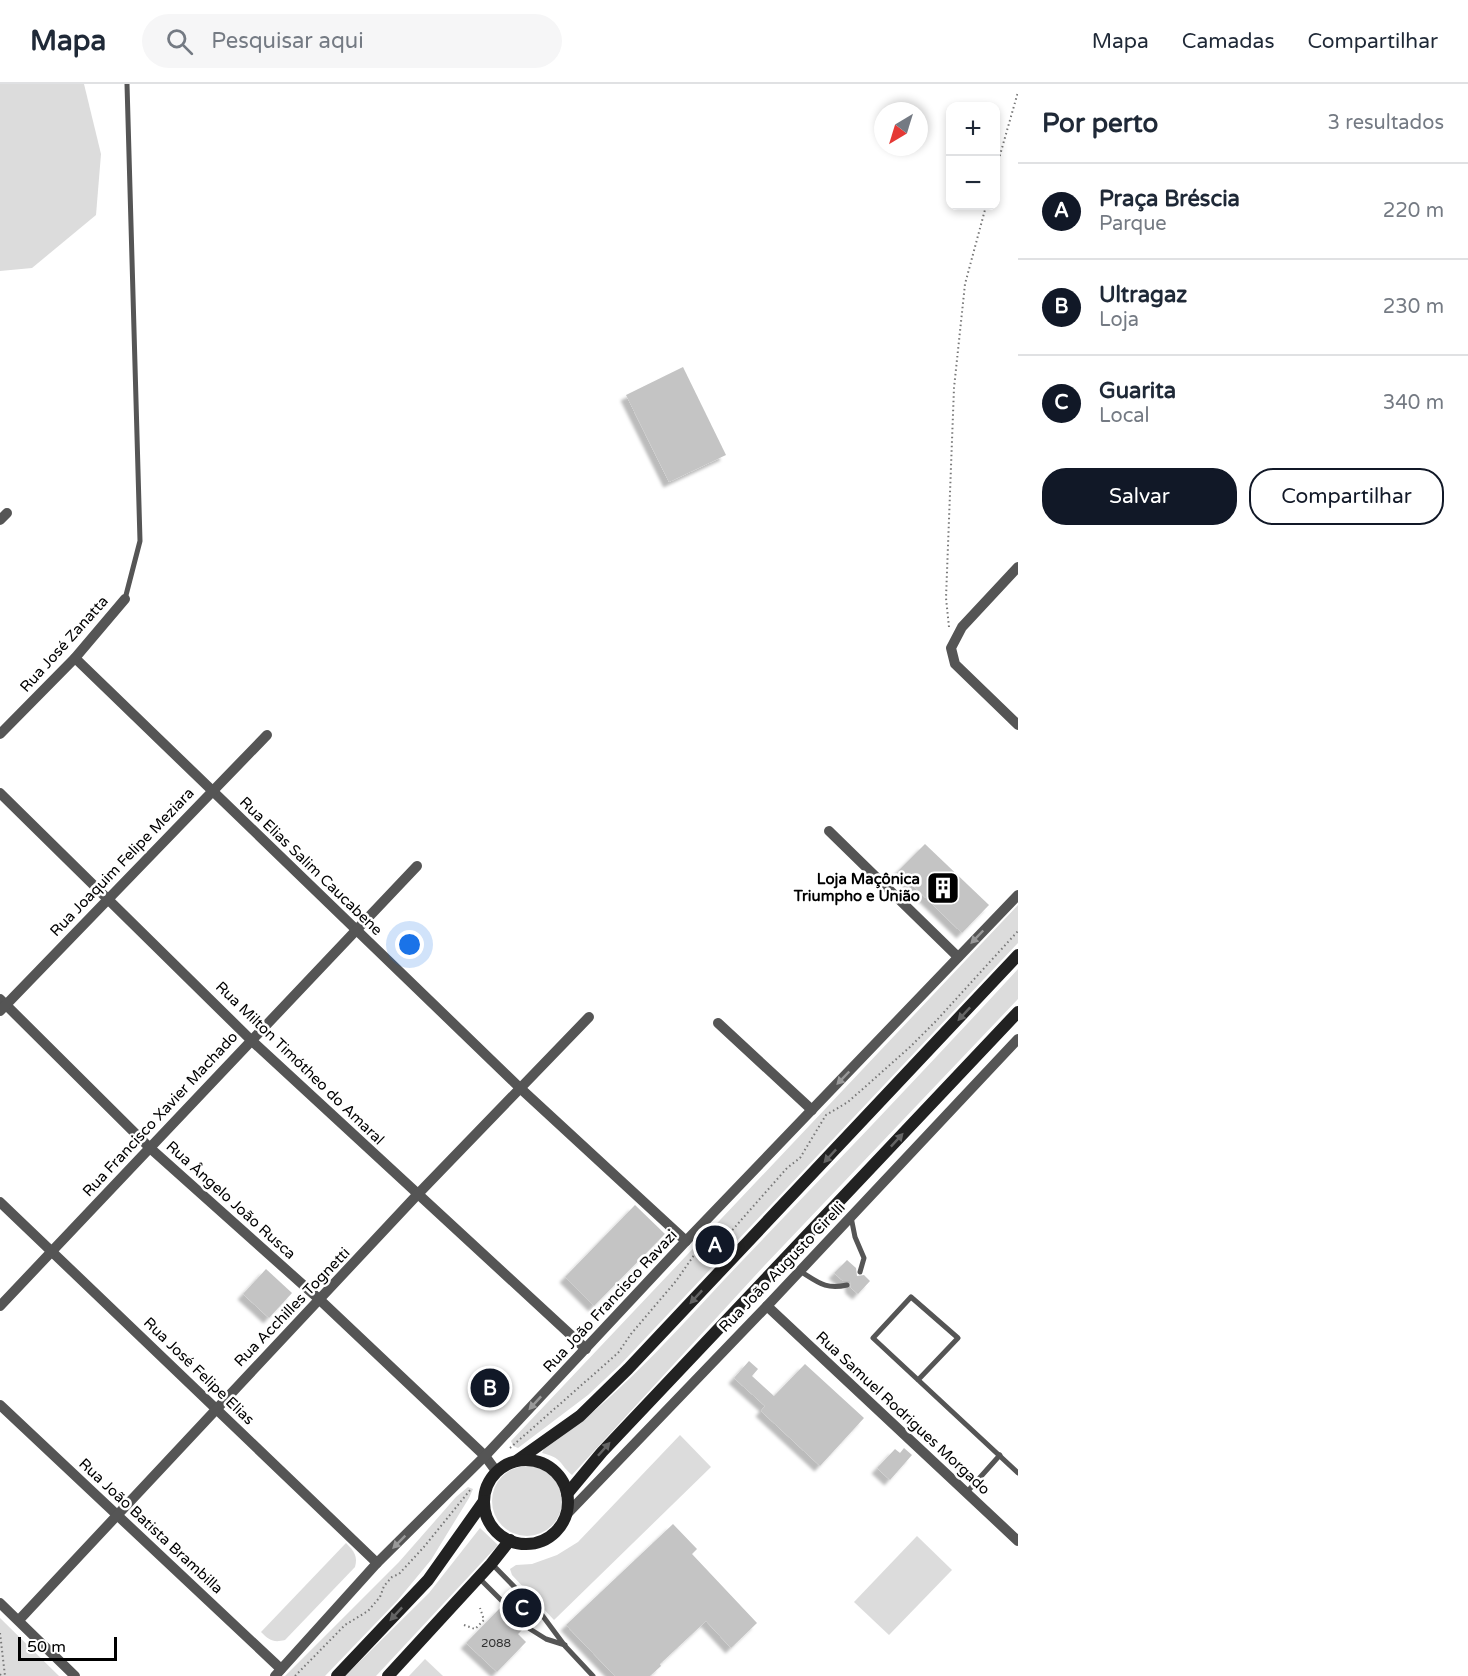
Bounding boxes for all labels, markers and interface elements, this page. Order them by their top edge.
search box [142,14,562,68]
text: Mapa [30,24,106,58]
icon: search [163,25,196,58]
text: Pesquisar aqui [211,28,364,54]
text: Mapa [1092,29,1149,54]
text: Camadas [1182,29,1274,54]
text: Compartilhar [1307,29,1438,54]
north arrow [874,102,928,156]
map controls [946,102,1000,210]
button: + [946,102,1000,156]
text: Por perto [1042,108,1158,139]
text: 3 resultados [1328,111,1444,135]
button: − [946,156,1000,210]
text: Praça Bréscia [1099,186,1240,212]
text: A [1054,199,1069,223]
text: 220 m [1383,199,1444,223]
text: Parque [1099,212,1167,236]
text: Ultragaz [1099,282,1187,308]
text: B [1055,295,1068,319]
text: 230 m [1383,295,1444,319]
text: Loja [1099,308,1139,332]
text: Guarita [1099,378,1176,404]
text: C [1055,391,1068,415]
text: 340 m [1383,391,1444,415]
text: Local [1099,404,1150,428]
button: Salvar [1042,468,1237,525]
button: Compartilhar [1249,468,1444,525]
street label: Rua José Zanatta [16,592,112,696]
street label: Rua Joaquim Felipe Meziara [46,784,198,940]
street label: Rua Elias Salim Caucabene [236,793,386,939]
place label: Loja Maçônica Triumpho e União [793,870,920,906]
building icon: Loja Maçônica Triumpho e União [925,870,961,906]
your location [395,930,424,959]
one-way arrow [971,930,985,944]
street label: Rua Milton Timótheo do Amaral [212,978,388,1148]
one-way arrow [958,1006,971,1021]
street label: Rua Francisco Xavier Machado [79,1028,241,1200]
one-way arrow [836,1071,850,1086]
one-way arrow [890,1132,904,1147]
street label: Rua Ângelo João Rusca [163,1137,299,1263]
one-way arrow [824,1148,838,1162]
street label: Rua João Augusto Cirelli [715,1198,849,1336]
pin: A [696,1222,734,1268]
street label: Rua João Francisco Ravazi [539,1226,681,1376]
street label: Rua Acchilles Tognetti [230,1244,354,1370]
one-way arrow [689,1290,703,1305]
street label: Rua José Felipe Elias [140,1314,258,1428]
street label: Rua Samuel Rodrigues Morgado [812,1328,994,1498]
pin: B [470,1366,510,1410]
one-way arrow [529,1395,543,1409]
one-way arrow [597,1442,610,1457]
street label: Rua João Batista Brambilla [75,1455,227,1597]
one-way arrow [392,1534,406,1548]
pin: C [502,1586,542,1630]
one-way arrow [390,1606,404,1620]
scale bar [18,1634,117,1662]
house number: 2088 [481,1636,511,1650]
text: 50 m [27,1637,66,1657]

